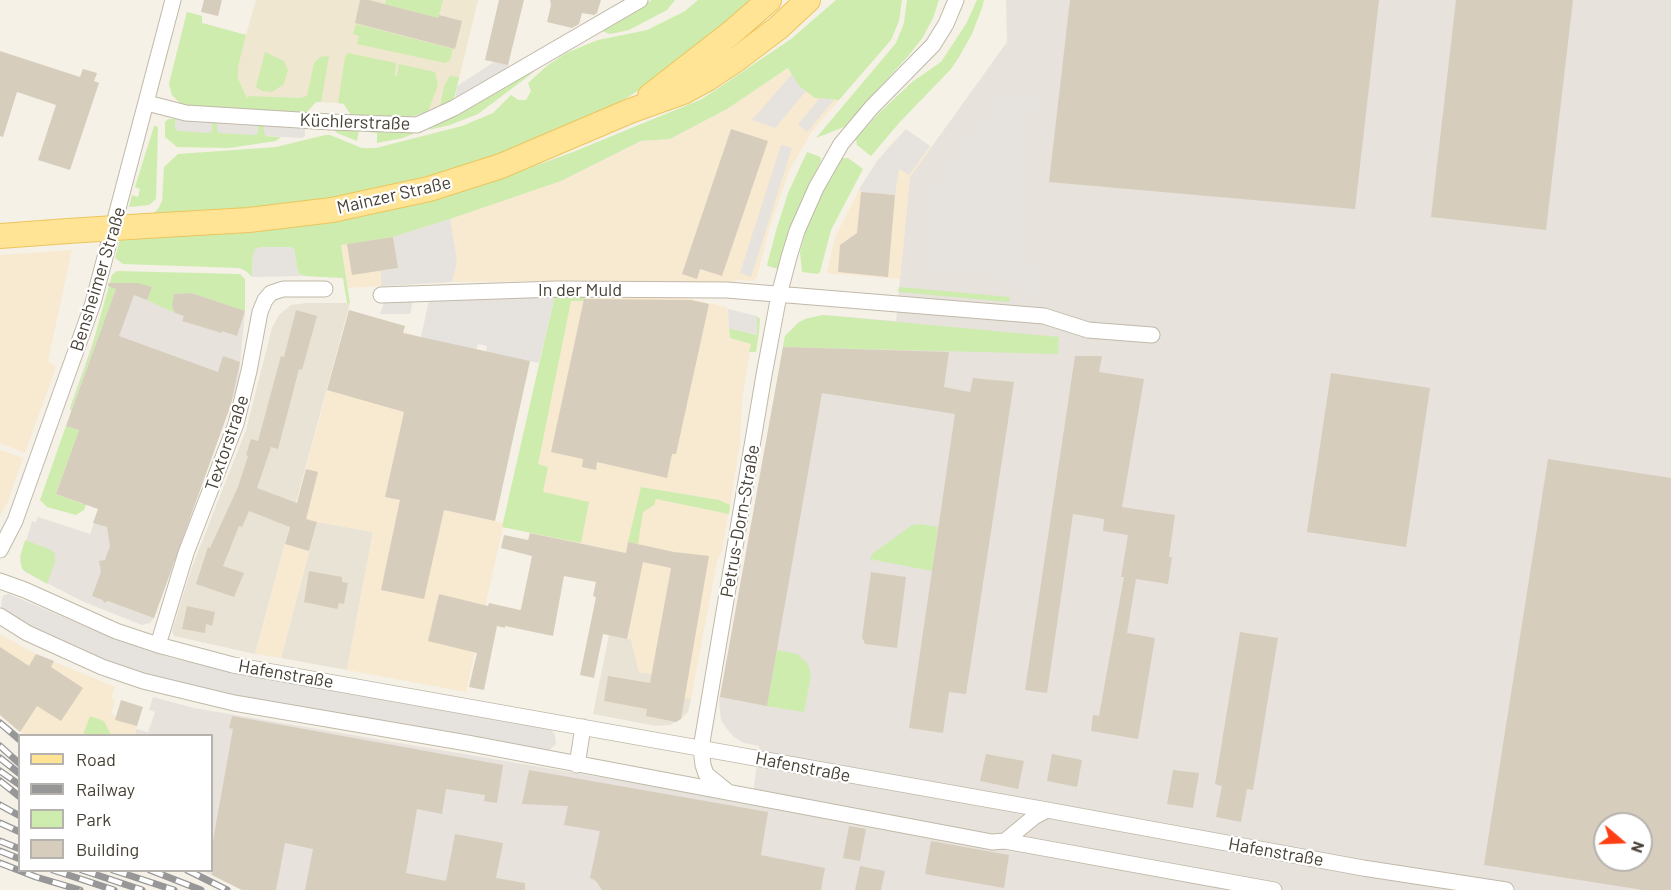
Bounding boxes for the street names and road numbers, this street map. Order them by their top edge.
street label: Küchlerstraße [299,109,411,135]
street label: Mainzer Straße [335,171,453,219]
street label: Bensheimer Straße [66,204,130,354]
street label: In der Muld [538,279,622,301]
street label: Textorstraße [201,392,253,494]
street label: Petrus-Dorn-Straße [716,443,764,599]
street label: Hafenstraße [237,655,335,693]
street label: Hafenstraße [754,747,852,787]
street label: Hafenstraße [1227,833,1325,871]

